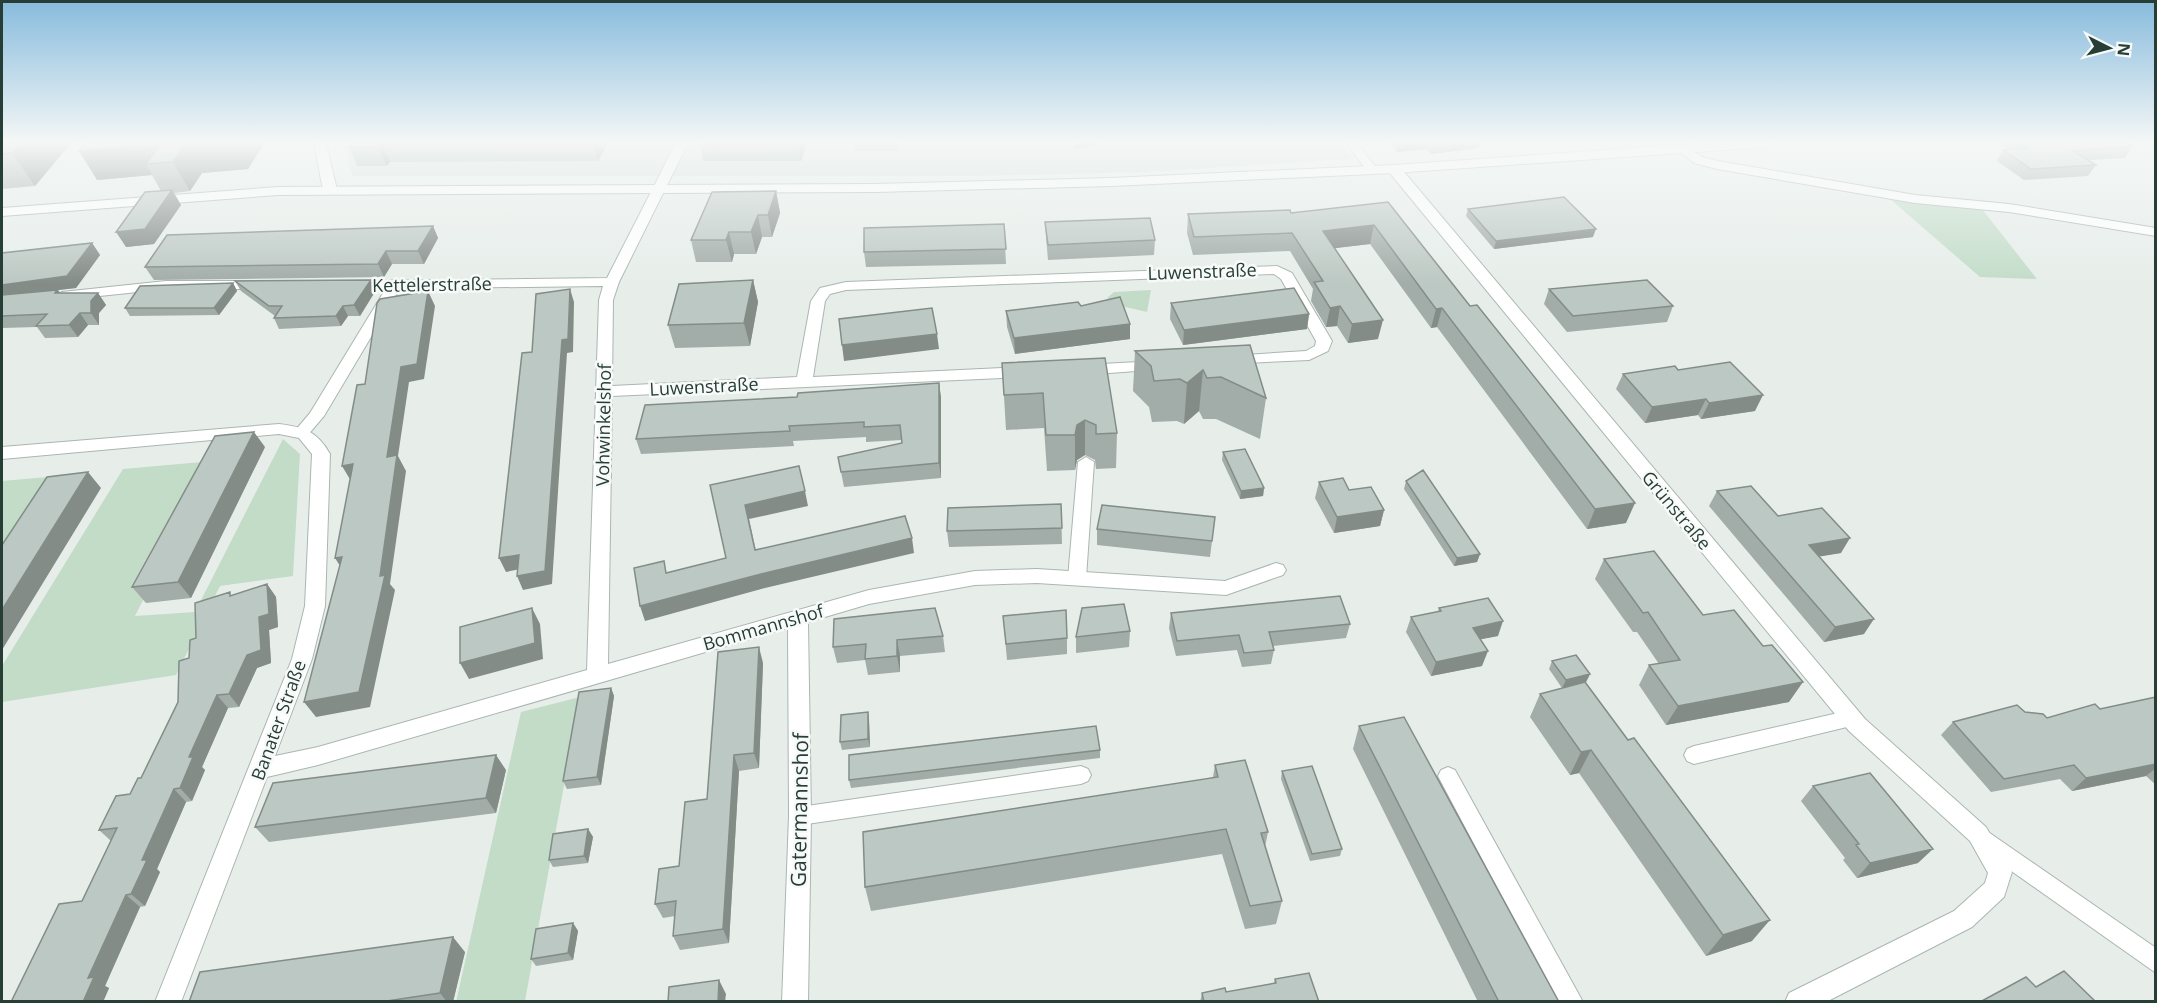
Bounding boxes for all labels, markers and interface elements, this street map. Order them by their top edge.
north arrow [2079,18,2139,78]
text: N [2112,42,2136,57]
street label: Luwenstraße [1147,257,1257,285]
street label: Kettelerstraße [372,271,492,297]
street label: Vohwinkelshof [590,362,616,487]
street label: Luwenstraße [649,371,759,401]
street label: Grünstraße [1637,465,1717,555]
street label: Bommannshof [700,598,827,656]
street label: Banater Straße [245,657,311,783]
street label: Gatermannshof [784,731,814,887]

